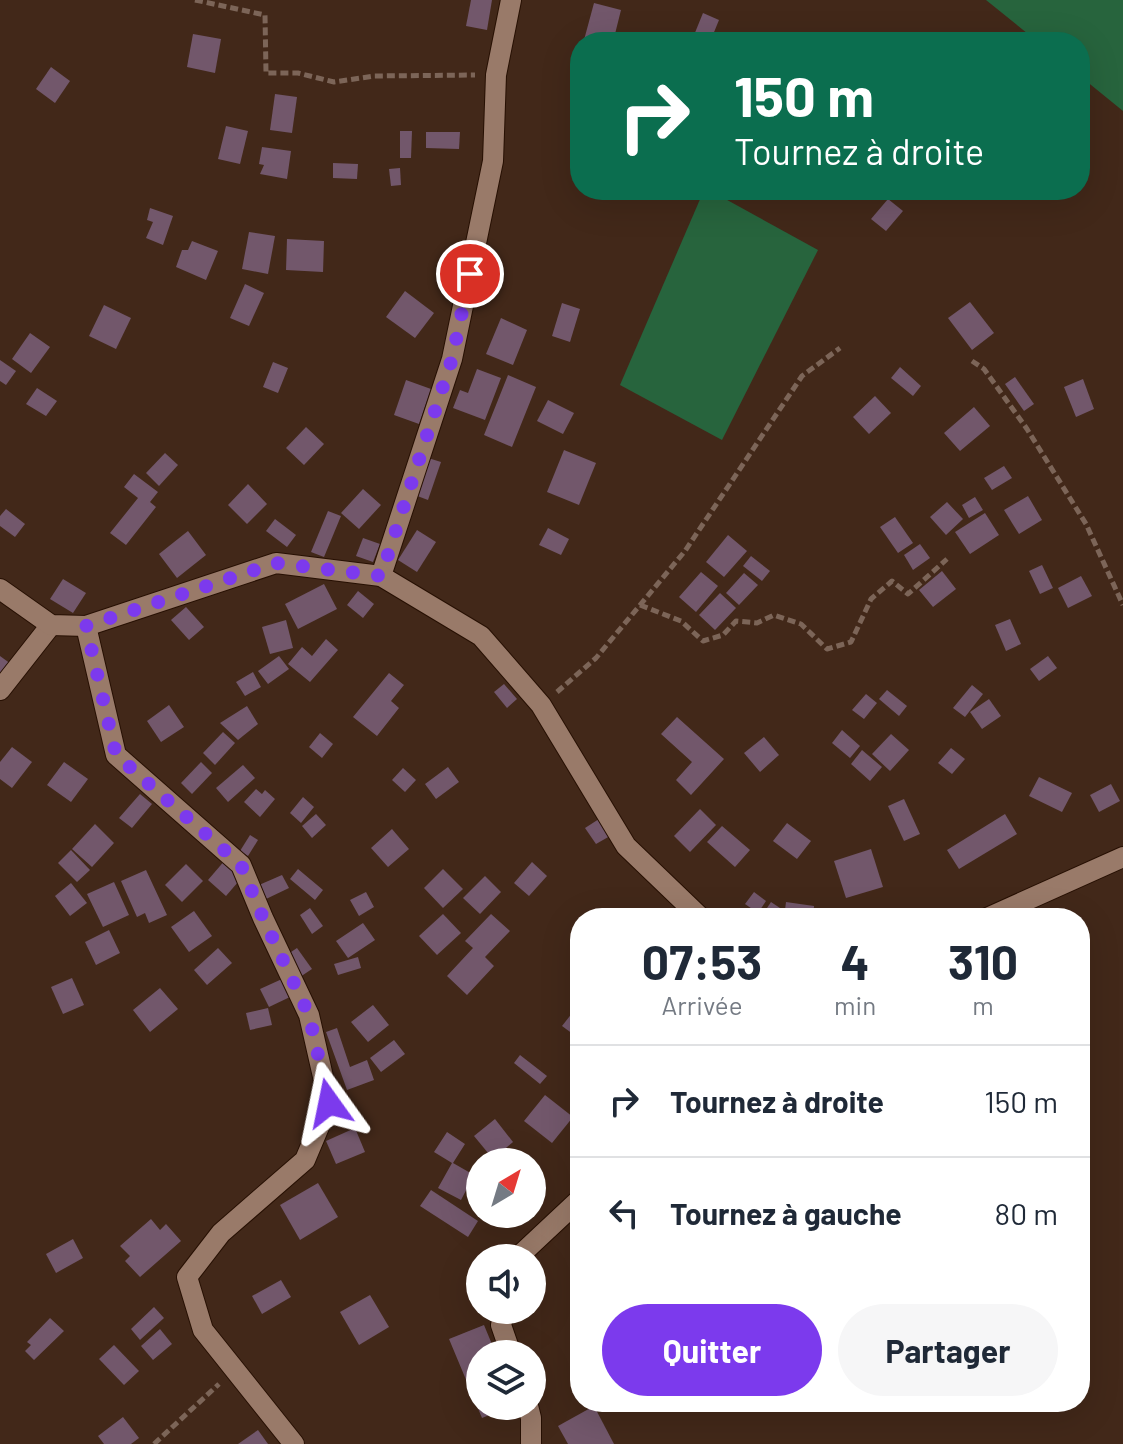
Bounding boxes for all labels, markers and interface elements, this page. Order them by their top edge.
text: 150 m [734,61,874,128]
icon: right [602,64,706,168]
text: Tournez à droite [734,129,984,172]
pin [436,240,504,308]
icon: arrive [448,252,492,296]
text: 07:53 [642,932,762,990]
text: 4 [841,932,870,990]
text: 310 [948,932,1018,990]
text: Arrivée [662,989,743,1020]
text: min [834,989,876,1020]
text: m [972,989,994,1020]
position arrow [287,1061,371,1145]
icon: right [602,1079,646,1123]
text: Tournez à droite [670,1083,884,1119]
text: 150 m [984,1083,1058,1119]
north arrow [466,1148,546,1228]
map controls [466,1148,546,1420]
icon: left [602,1191,646,1235]
text: Tournez à gauche [670,1195,902,1231]
text: 80 m [995,1195,1058,1231]
button: sound [466,1244,546,1324]
button: Quitter [602,1304,822,1396]
button: Partager [838,1304,1058,1396]
button: layers [466,1340,546,1420]

